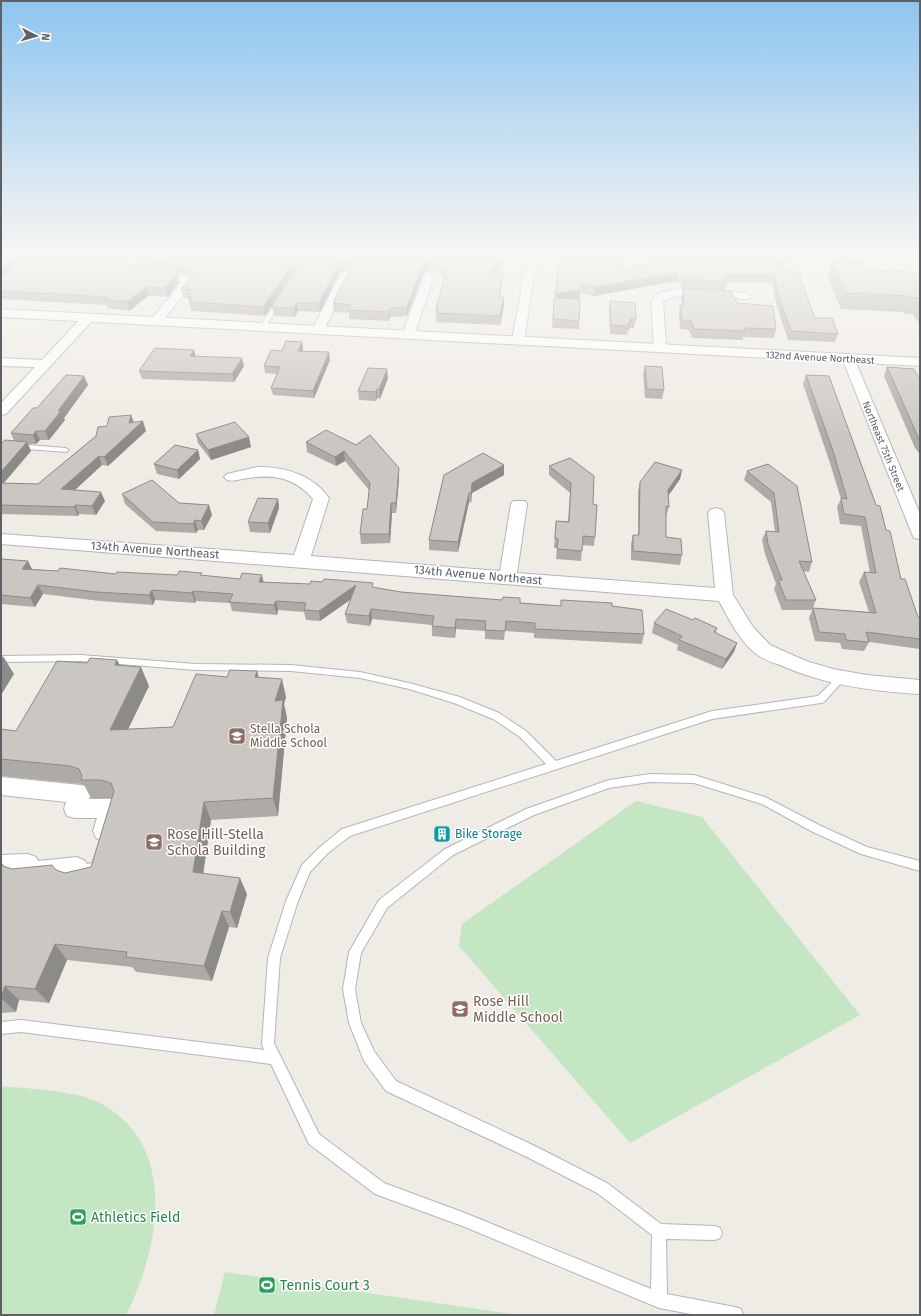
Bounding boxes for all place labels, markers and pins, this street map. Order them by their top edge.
place label: Stella Schola Middle School [250,722,328,750]
school or university icon: Stella Schola Middle School [227,726,247,746]
building icon: Bike Storage [432,824,452,844]
place label: Rose Hill-Stella Schola Building [167,826,266,859]
place label: Bike Storage [455,827,522,841]
school or university icon: Rose Hill-Stella Schola Building [144,832,164,852]
place label: Rose Hill Middle School [473,993,563,1026]
school or university icon: Rose Hill Middle School [450,999,470,1019]
sports icon: Athletics Field [68,1207,88,1227]
place label: Athletics Field [91,1209,180,1226]
sports icon: Tennis Court 3 [257,1275,277,1295]
place label: Tennis Court 3 [280,1277,370,1294]

